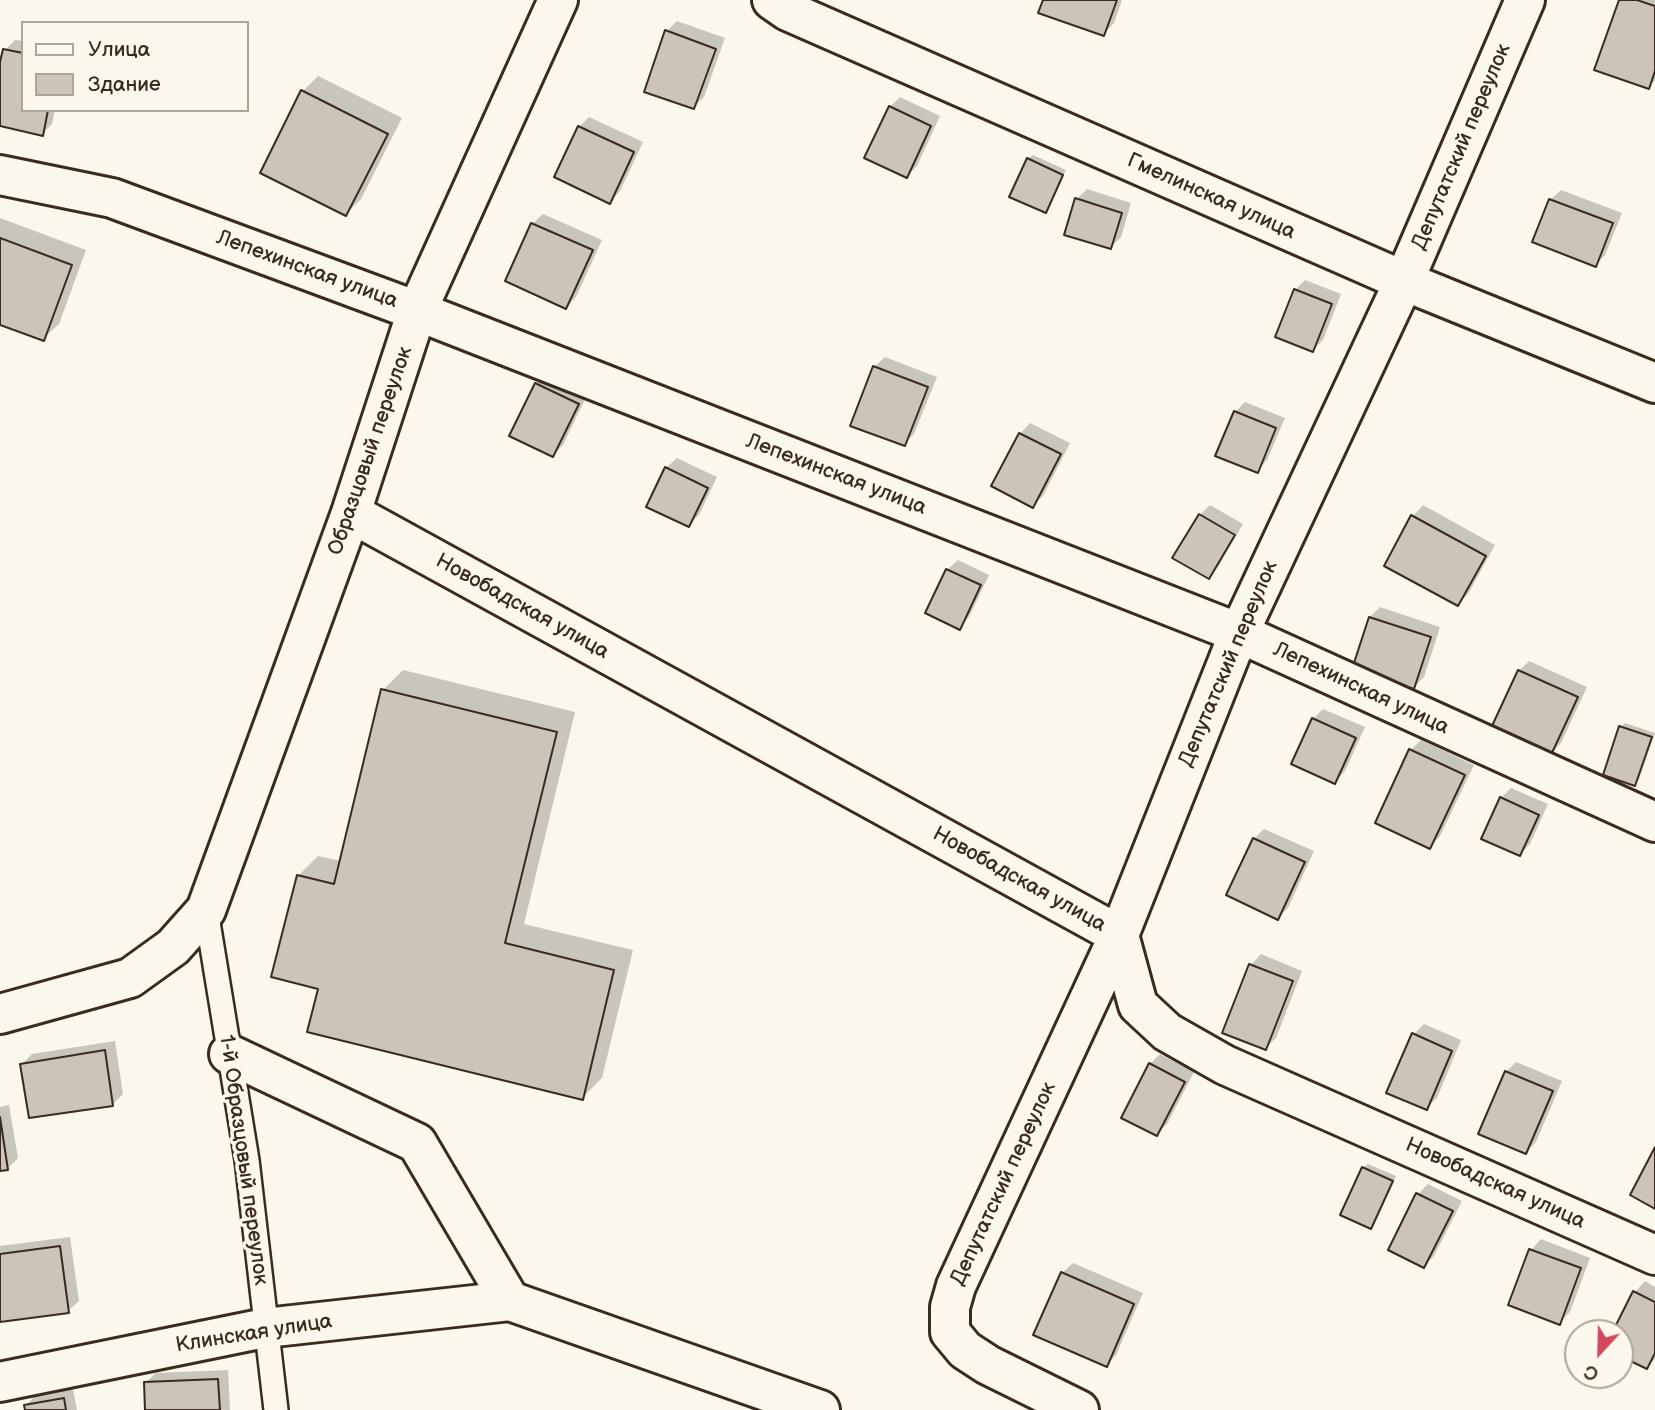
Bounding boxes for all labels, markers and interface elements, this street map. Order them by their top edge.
legend [21,21,248,112]
text: Улица [88,37,150,62]
street label: Депутатский переулок [1407,40,1517,254]
text: Здание [88,72,161,97]
street label: Гмелинская улица [1123,149,1299,245]
street label: Лепехинская улица [213,226,401,314]
street label: Образцовый переулок [323,343,419,559]
street label: Лепехинская улица [742,429,930,521]
street label: Новобадская улица [431,549,613,665]
street label: Депутатский переулок [1174,557,1284,771]
street label: Лепехинская улица [1269,637,1453,741]
street label: Новобадская улица [928,822,1110,938]
street label: 1-й Образцовый переулок [213,1033,273,1287]
street label: Депутатский переулок [946,1078,1062,1290]
street label: Новобадская улица [1401,1133,1589,1235]
street label: Клинская улица [174,1309,334,1359]
north arrow [1564,1319,1634,1389]
text: С [1581,1359,1602,1385]

